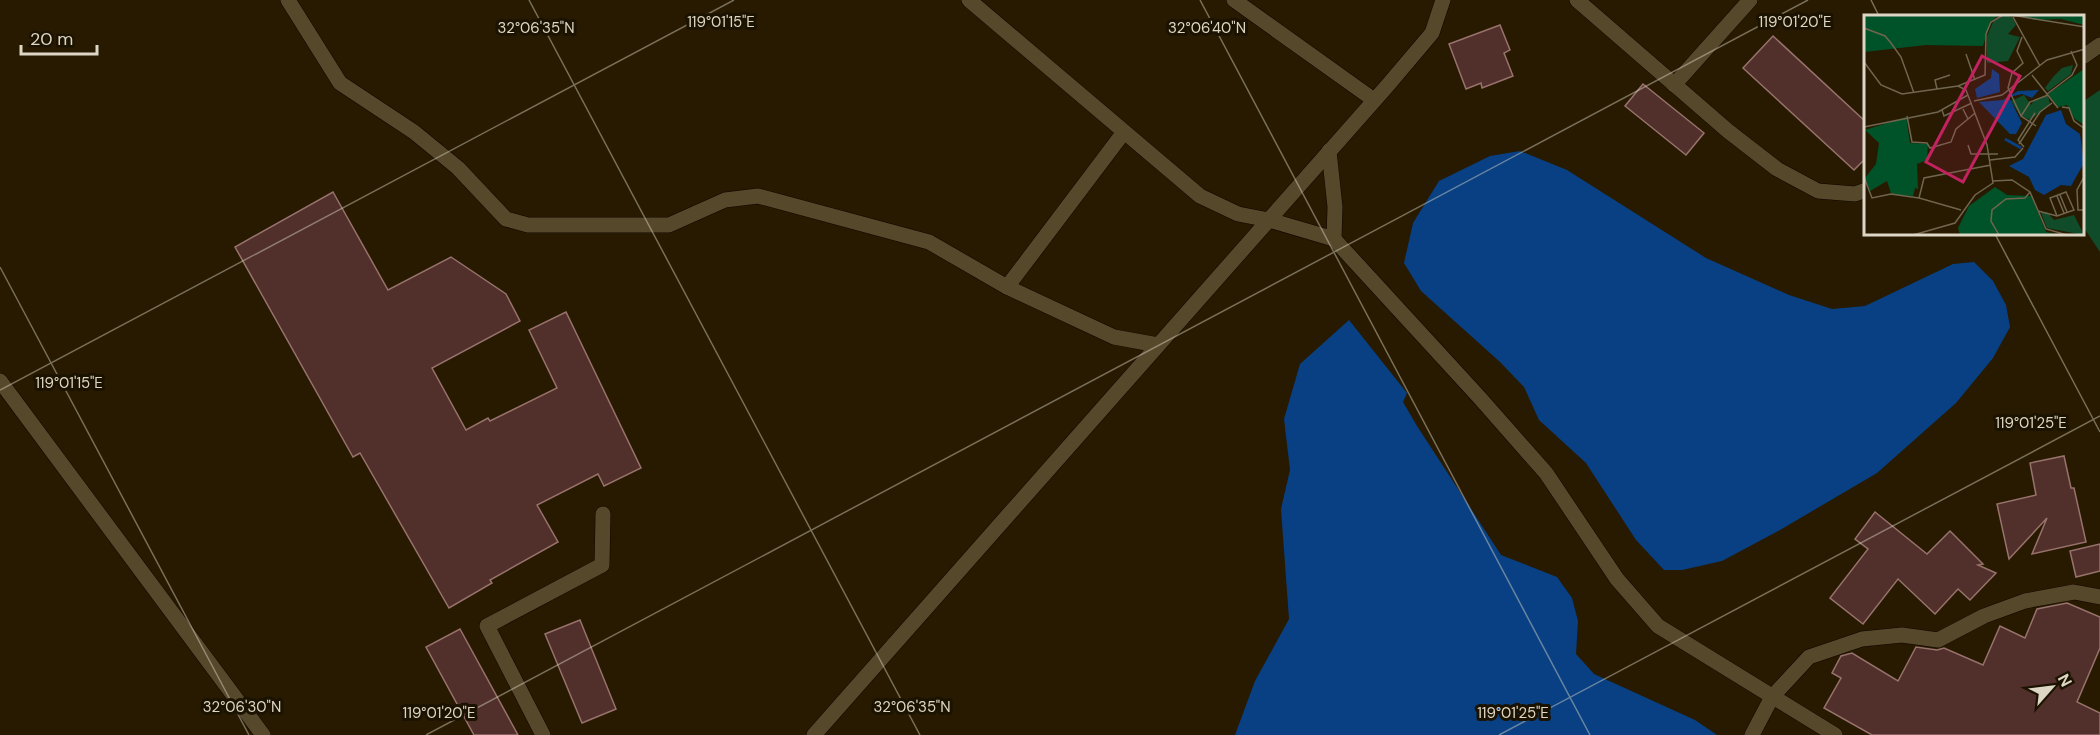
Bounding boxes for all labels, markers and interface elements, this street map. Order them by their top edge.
text: 119°01'15"E [687,12,755,32]
text: 119°01'20"E [1759,12,1831,32]
inset map [1864,15,2085,236]
scale bar [21,18,98,56]
text: 32°06'35"N [497,18,575,38]
text: 32°06'40"N [1168,18,1246,38]
text: 20 m [30,27,73,51]
text: 119°01'15"E [35,373,103,393]
text: 119°01'25"E [1995,413,2067,433]
north arrow [2022,657,2082,717]
text: N [2053,670,2077,690]
text: 32°06'30"N [203,697,281,717]
text: 32°06'35"N [873,697,951,717]
text: 119°01'20"E [403,703,475,723]
text: 119°01'25"E [1477,703,1549,723]

